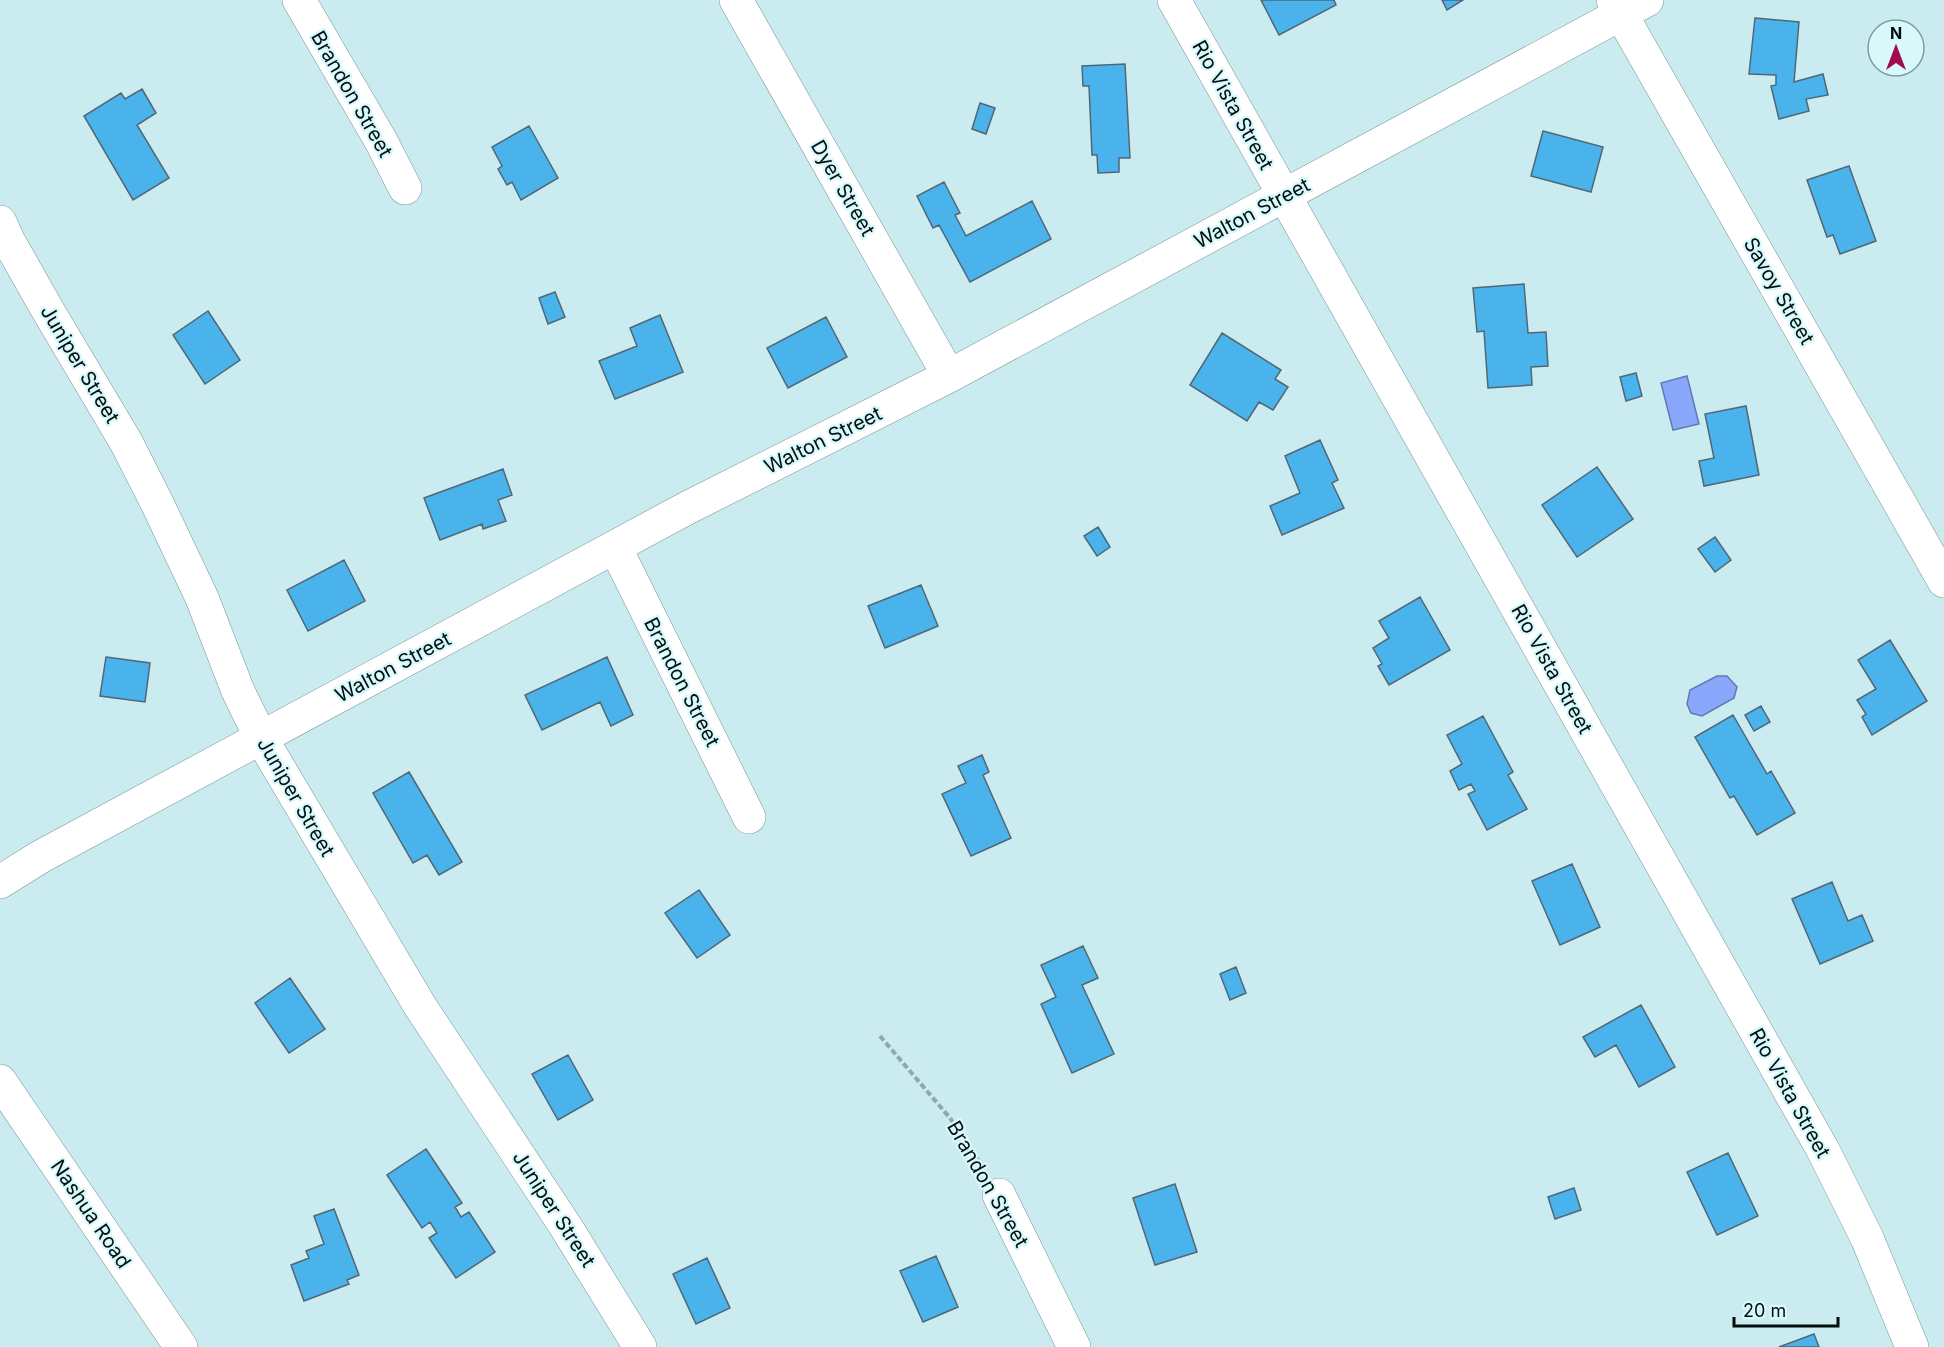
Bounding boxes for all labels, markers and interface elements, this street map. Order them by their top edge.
north arrow [1866,18,1926,78]
text: N [1890,23,1902,43]
street label: Brandon Street [306,27,398,162]
street label: Rio Vista Street [1187,36,1279,174]
street label: Dyer Street [806,136,880,241]
street label: Walton Street [1190,172,1314,253]
street label: Savoy Street [1739,233,1819,349]
street label: Juniper Street [35,301,125,428]
street label: Walton Street [761,401,886,479]
street label: Rio Vista Street [1506,600,1598,738]
street label: Brandon Street [639,613,725,751]
street label: Walton Street [331,626,455,707]
street label: Juniper Street [252,733,340,861]
street label: Rio Vista Street [1744,1024,1836,1162]
street label: Brandon Street [942,1117,1034,1252]
street label: Juniper Street [508,1147,601,1272]
street label: Nashua Road [46,1155,136,1273]
scale bar [1734,1290,1838,1328]
text: 20 m [1743,1300,1786,1321]

